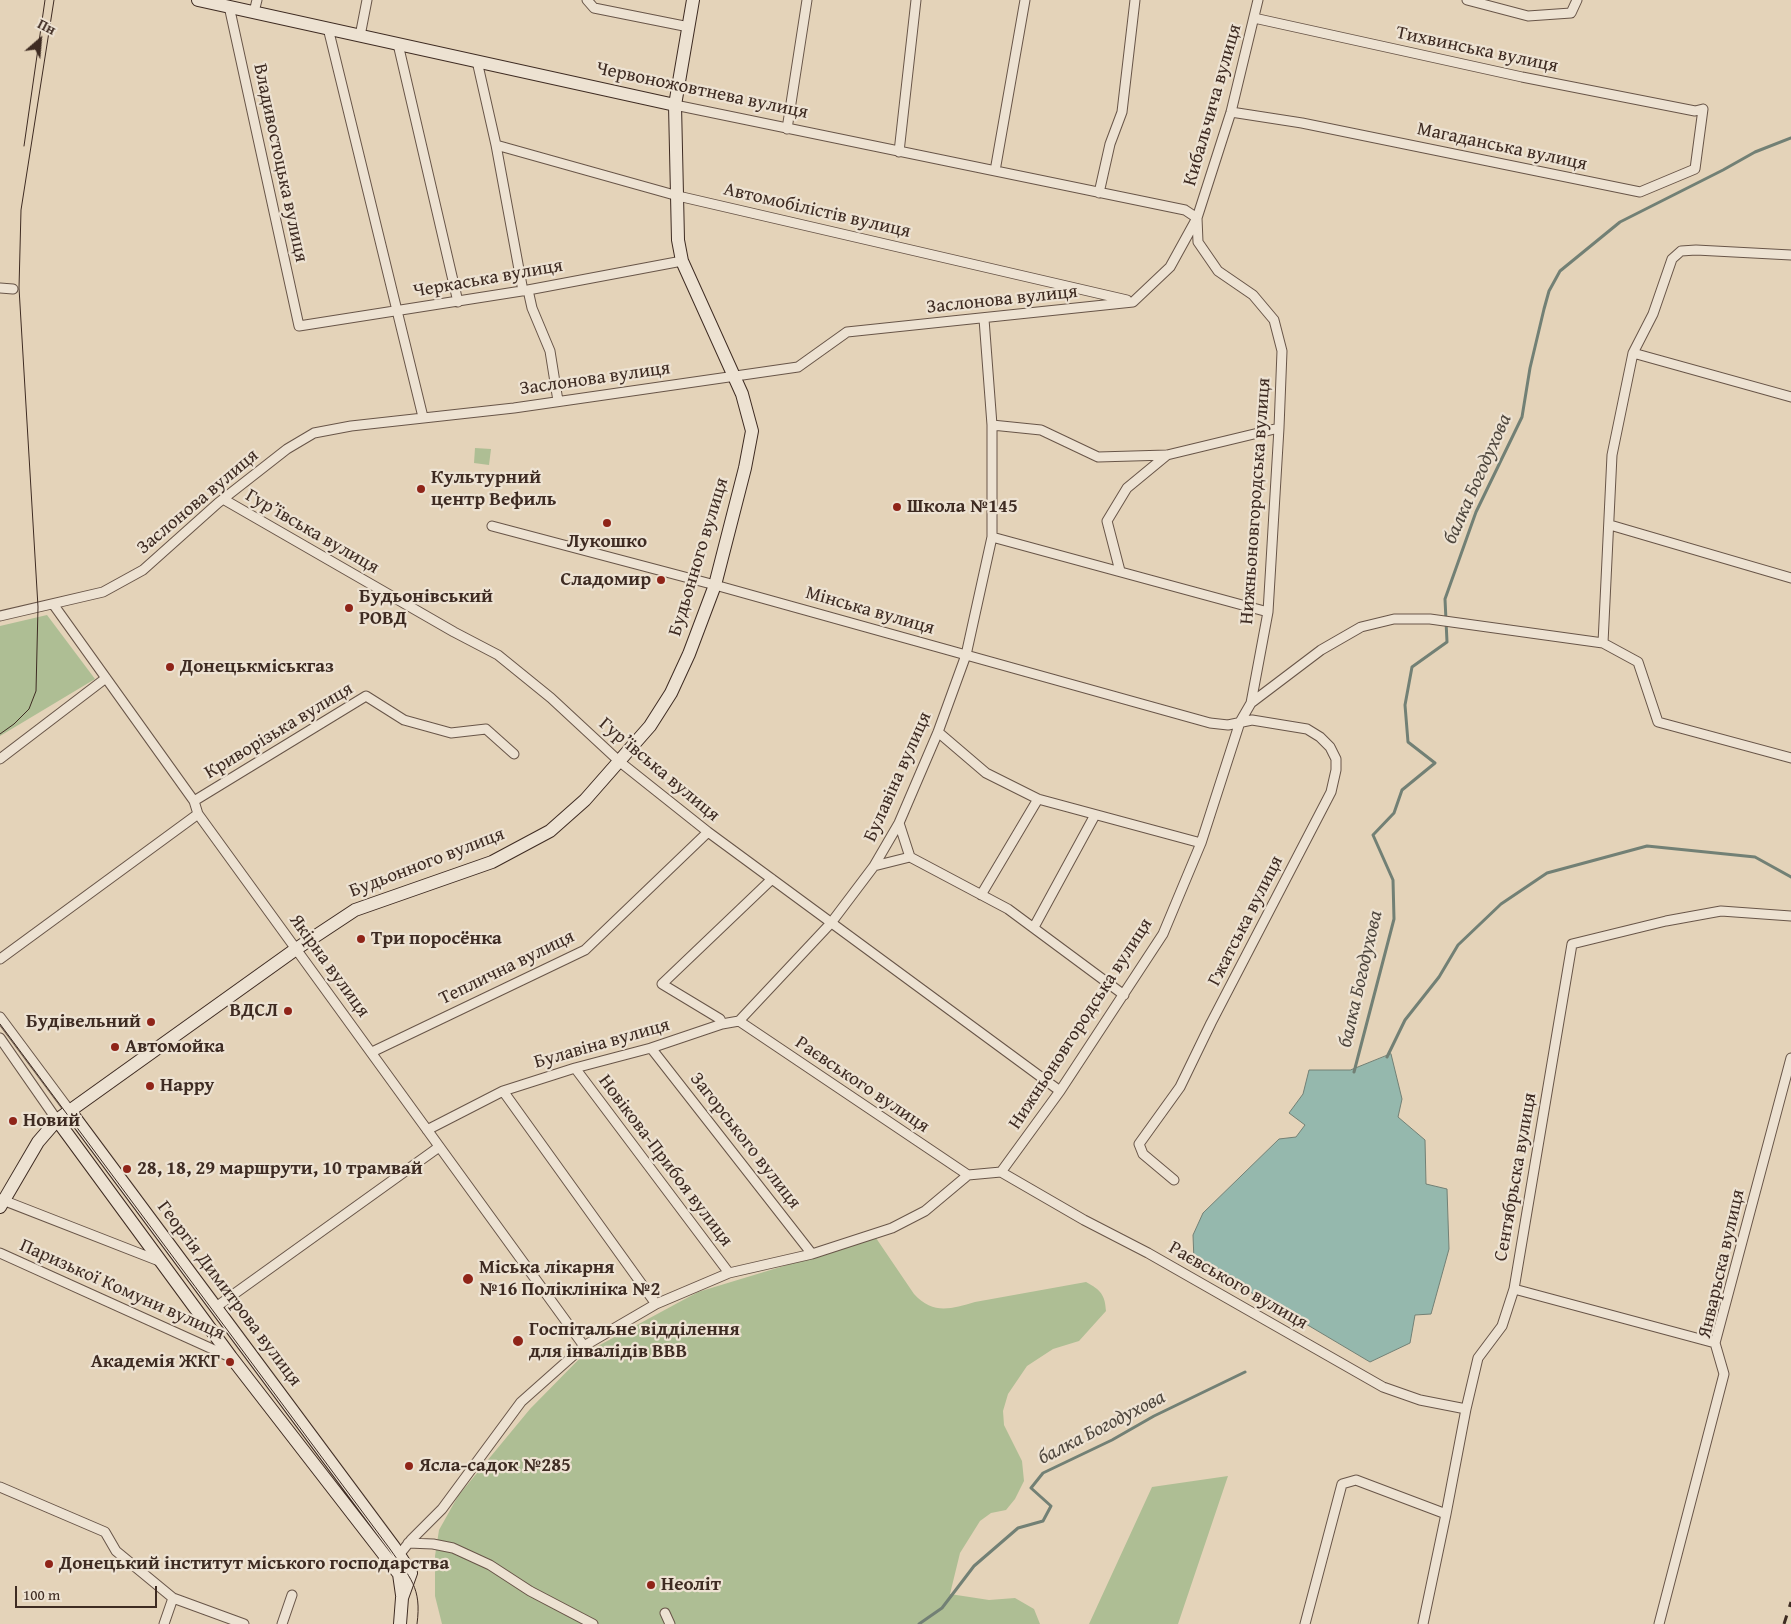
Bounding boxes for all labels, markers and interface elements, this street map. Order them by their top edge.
text: Пн [34,14,59,40]
north arrow [15,15,65,65]
street label: Кибальчича вулиця [1179,22,1247,188]
street label: Тихвинська вулиця [1394,22,1560,78]
street label: Червоножовтнева вулиця [594,57,810,125]
street label: Владивостоцька вулиця [248,62,312,264]
street label: Магаданська вулиця [1415,118,1589,176]
street label: Автомобілістів вулиця [721,178,913,244]
street label: Черкаська вулиця [411,255,565,303]
street label: Заслонова вулиця [925,281,1079,319]
street label: Заслонова вулиця [518,357,672,401]
street label: Нижньоновгородська вулиця [1236,377,1276,625]
water label: балка Богодухова [1439,411,1517,547]
street label: Заслонова вулиця [133,444,263,560]
place label: Культурний центр Вефиль [431,467,556,511]
street label: Будьонного вулиця [664,475,734,639]
marker: Культурний центр Вефиль [415,483,427,495]
street label: Гур’ївська вулиця [241,485,383,579]
place label: Школа №145 [907,496,1018,518]
marker: Школа №145 [891,501,903,513]
marker: Лукошко [601,517,613,529]
place label: Лукошко [567,531,647,553]
place label: Сладомир [561,569,651,591]
marker: Сладомир [655,574,667,586]
street label: Мінська вулиця [803,582,937,640]
place label: Будьонівський РОВД [359,586,493,630]
marker: Будьонівський РОВД [343,602,355,614]
place label: Донецькміськгаз [180,656,334,678]
marker: Донецькміськгаз [164,661,176,673]
street label: Криворізька вулиця [201,678,357,784]
street label: Булавіна вулиця [859,708,937,846]
street label: Гур’ївська вулиця [594,713,724,827]
street label: Будьонного вулиця [346,823,508,903]
street label: Гжатська вулиця [1203,852,1289,990]
water label: балка Богодухова [1334,908,1388,1050]
street label: Якірна вулиця [284,910,374,1022]
street label: Нижньоновгородська вулиця [1004,914,1158,1134]
street label: Теплична вулиця [436,925,578,1011]
place label: Три поросёнка [371,928,502,950]
marker: Три поросёнка [355,933,367,945]
place label: ВДСЛ [230,1000,278,1022]
marker: ВДСЛ [282,1005,294,1017]
place label: Будівельний [26,1011,141,1033]
street label: Булавіна вулиця [532,1014,672,1074]
marker: Будівельний [145,1016,157,1028]
street label: Раєвського вулиця [791,1032,933,1138]
place label: Автомойка [125,1036,224,1058]
marker: Автомойка [109,1041,121,1053]
street label: Загорського вулиця [685,1068,805,1214]
street label: Новікова-Прибоя вулиця [593,1070,737,1252]
place label: Happy [160,1075,214,1097]
marker: Happy [144,1080,156,1092]
street label: Сентябрьска вулиця [1490,1091,1542,1263]
place label: Новий [23,1110,80,1132]
marker: Новий [7,1115,19,1127]
place label: 28, 18, 29 маршрути, 10 трамвай [137,1158,423,1180]
marker: 28, 18, 29 маршрути, 10 трамвай [121,1163,133,1175]
street label: Январьска вулиця [1694,1187,1750,1341]
street label: Георгія Димитрова вулиця [152,1197,306,1391]
street label: Паризької Комуни вулиця [16,1234,228,1346]
street label: Раєвського вулиця [1164,1237,1312,1335]
place label: Міська лікарня №16 Поліклініка №2 [479,1257,660,1301]
marker: Міська лікарня №16 Поліклініка №2 [461,1272,475,1286]
place label: Госпітальне відділення для інвалідів ВВВ [529,1319,740,1363]
marker: Госпітальне відділення для інвалідів ВВВ [511,1334,525,1348]
place label: Академія ЖКГ [91,1351,220,1373]
marker: Академія ЖКГ [224,1356,236,1368]
water label: балка Богодухова [1035,1386,1169,1470]
place label: Ясла-садок №285 [419,1455,571,1477]
marker: Ясла-садок №285 [403,1460,415,1472]
place label: Донецький інститут міського господарства [59,1553,449,1575]
marker: Донецький інститут міського господарства [43,1558,55,1570]
place label: Неоліт [661,1574,721,1596]
scale bar [18,1576,160,1608]
marker: Неоліт [645,1579,657,1591]
text: 100 m [23,1584,60,1605]

